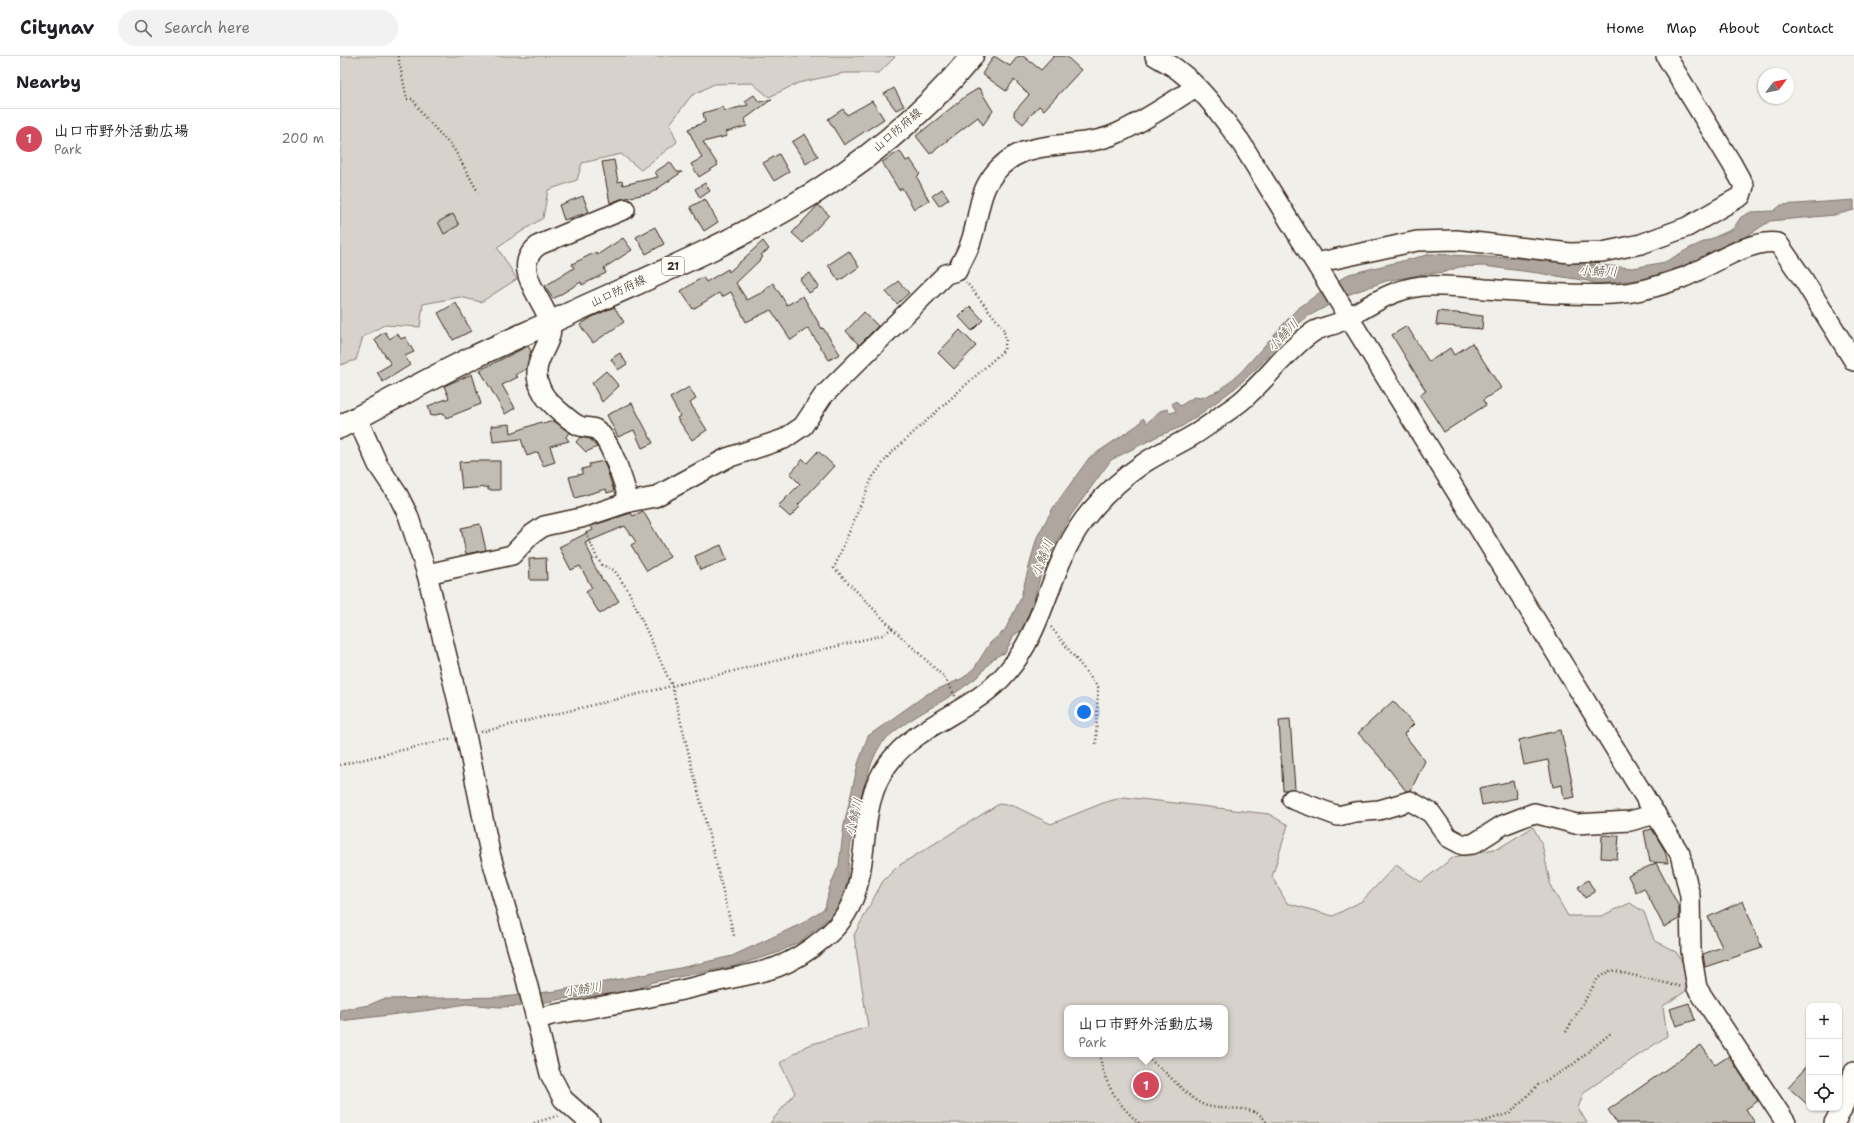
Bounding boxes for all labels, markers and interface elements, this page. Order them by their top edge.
search box [118,10,398,46]
text: Citynav [20,15,94,40]
icon: search [132,17,154,39]
text: Search here [164,18,250,38]
text: Home [1606,19,1645,37]
text: Map [1667,19,1697,37]
text: About [1719,19,1760,37]
text: Contact [1782,19,1834,37]
north arrow [1758,68,1794,104]
text: Nearby [16,71,81,93]
street label: 山口防府線 [869,104,925,156]
text: 山口市野外活動広場 [54,121,189,141]
text: 1 [26,130,32,147]
text: 200 m [282,130,324,147]
text: Park [54,141,82,158]
road number: 21 [662,257,684,275]
water label: 小鯖川 [1578,262,1618,280]
street label: 山口防府線 [587,271,649,311]
water label: 小鯖川 [1263,315,1303,355]
water label: 小鯖川 [1027,537,1057,579]
your location [1074,702,1094,722]
water label: 小鯖川 [841,796,867,838]
water label: 小鯖川 [562,978,604,1000]
map controls [1806,1003,1842,1111]
button: + [1806,1003,1842,1039]
popup [1064,1005,1228,1057]
text: 山口市野外活動広場 [1078,1014,1214,1034]
text: Park [1078,1034,1106,1051]
button: − [1806,1039,1842,1075]
pin: 1 [1133,1070,1159,1100]
button: locate [1806,1075,1842,1111]

